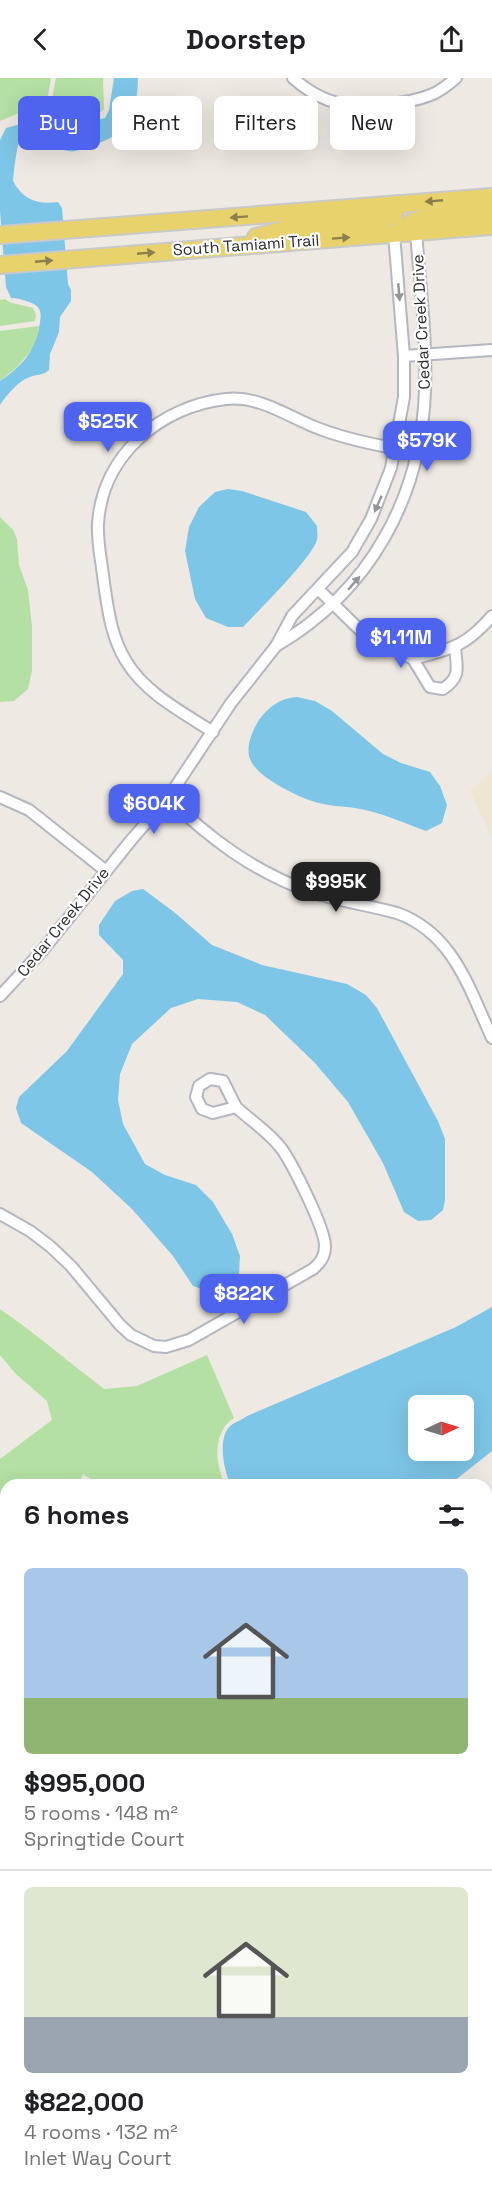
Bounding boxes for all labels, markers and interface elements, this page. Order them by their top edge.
text: Doorstep [186,22,306,57]
icon: back [24,23,57,56]
icon: share [435,23,468,56]
chip: Buy [18,96,100,150]
chip: Rent [112,96,202,150]
chip: Filters [214,96,318,150]
chip: New [330,96,415,150]
one-way arrow [424,197,443,206]
one-way arrow [230,212,249,221]
street label: South Tamiami Trail [172,229,320,261]
one-way arrow [331,233,350,242]
one-way arrow [137,248,156,258]
street label: Cedar Creek Drive [407,254,435,390]
one-way arrow [34,256,53,266]
one-way arrow [394,282,404,301]
pin: $525K [66,402,150,453]
text: $525K [78,408,138,434]
pin: $579K [385,421,469,472]
text: $579K [397,427,457,453]
one-way arrow [373,496,383,514]
one-way arrow [347,575,360,591]
pin: $1.11M [352,618,450,669]
text: $1.11M [370,624,432,650]
pin: $604K [112,784,196,835]
text: $604K [123,790,185,816]
pin: $995K [294,862,378,913]
street label: Cedar Creek Drive [12,863,114,981]
text: $995K [305,868,367,894]
pin: $822K [202,1274,286,1325]
text: $822K [214,1280,274,1306]
north arrow [408,1395,474,1461]
map controls [408,1395,474,1461]
text: 6 homes [24,1498,129,1532]
icon: filters [435,1499,468,1532]
icon: home [192,1607,300,1715]
text: $995,000 [24,1766,145,1800]
text: 5 rooms · 148 m² [24,1800,178,1826]
text: Springtide Court [24,1826,185,1852]
icon: home [192,1926,300,2034]
text: $822,000 [24,2085,144,2119]
text: 4 rooms · 132 m² [24,2119,177,2145]
text: Inlet Way Court [24,2145,172,2171]

